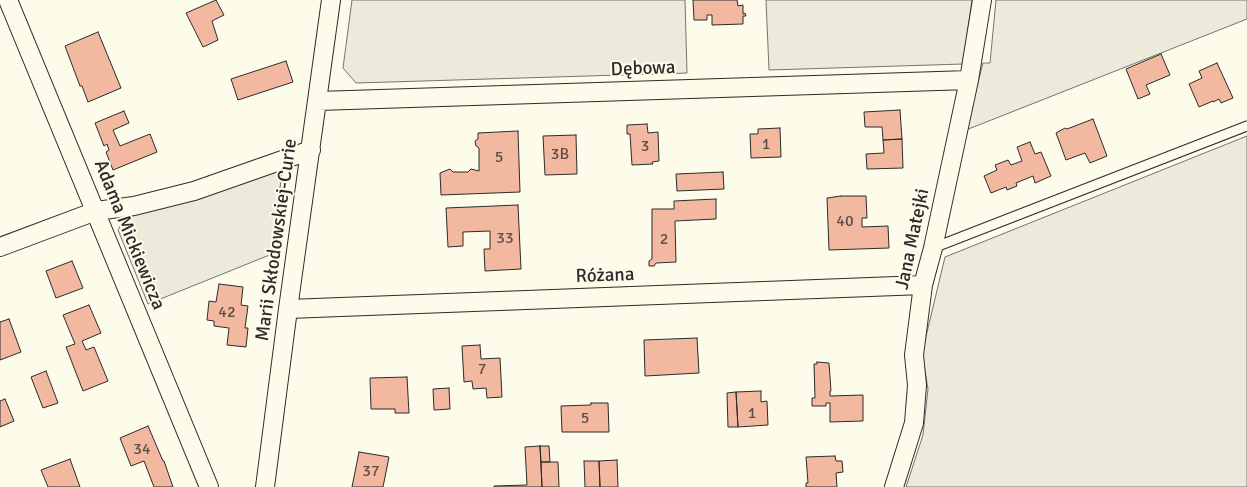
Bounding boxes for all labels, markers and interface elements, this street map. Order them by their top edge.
street label: Dębowa [610,56,676,82]
house number: 1 [762,135,770,155]
street label: Marii Skłodowskiej-Curie [251,137,303,343]
house number: 3 [641,137,649,157]
house number: 3B [551,145,569,165]
house number: 5 [495,148,503,168]
street label: Adama Mickiewicza [89,157,169,313]
street label: Jana Matejki [891,187,935,291]
house number: 40 [836,212,854,232]
house number: 33 [496,229,514,249]
house number: 2 [660,230,668,250]
street label: Różana [575,264,635,288]
house number: 42 [218,303,236,323]
house number: 7 [478,360,486,380]
house number: 1 [748,404,756,424]
house number: 5 [581,409,589,429]
house number: 34 [133,440,151,460]
house number: 37 [362,462,380,482]

